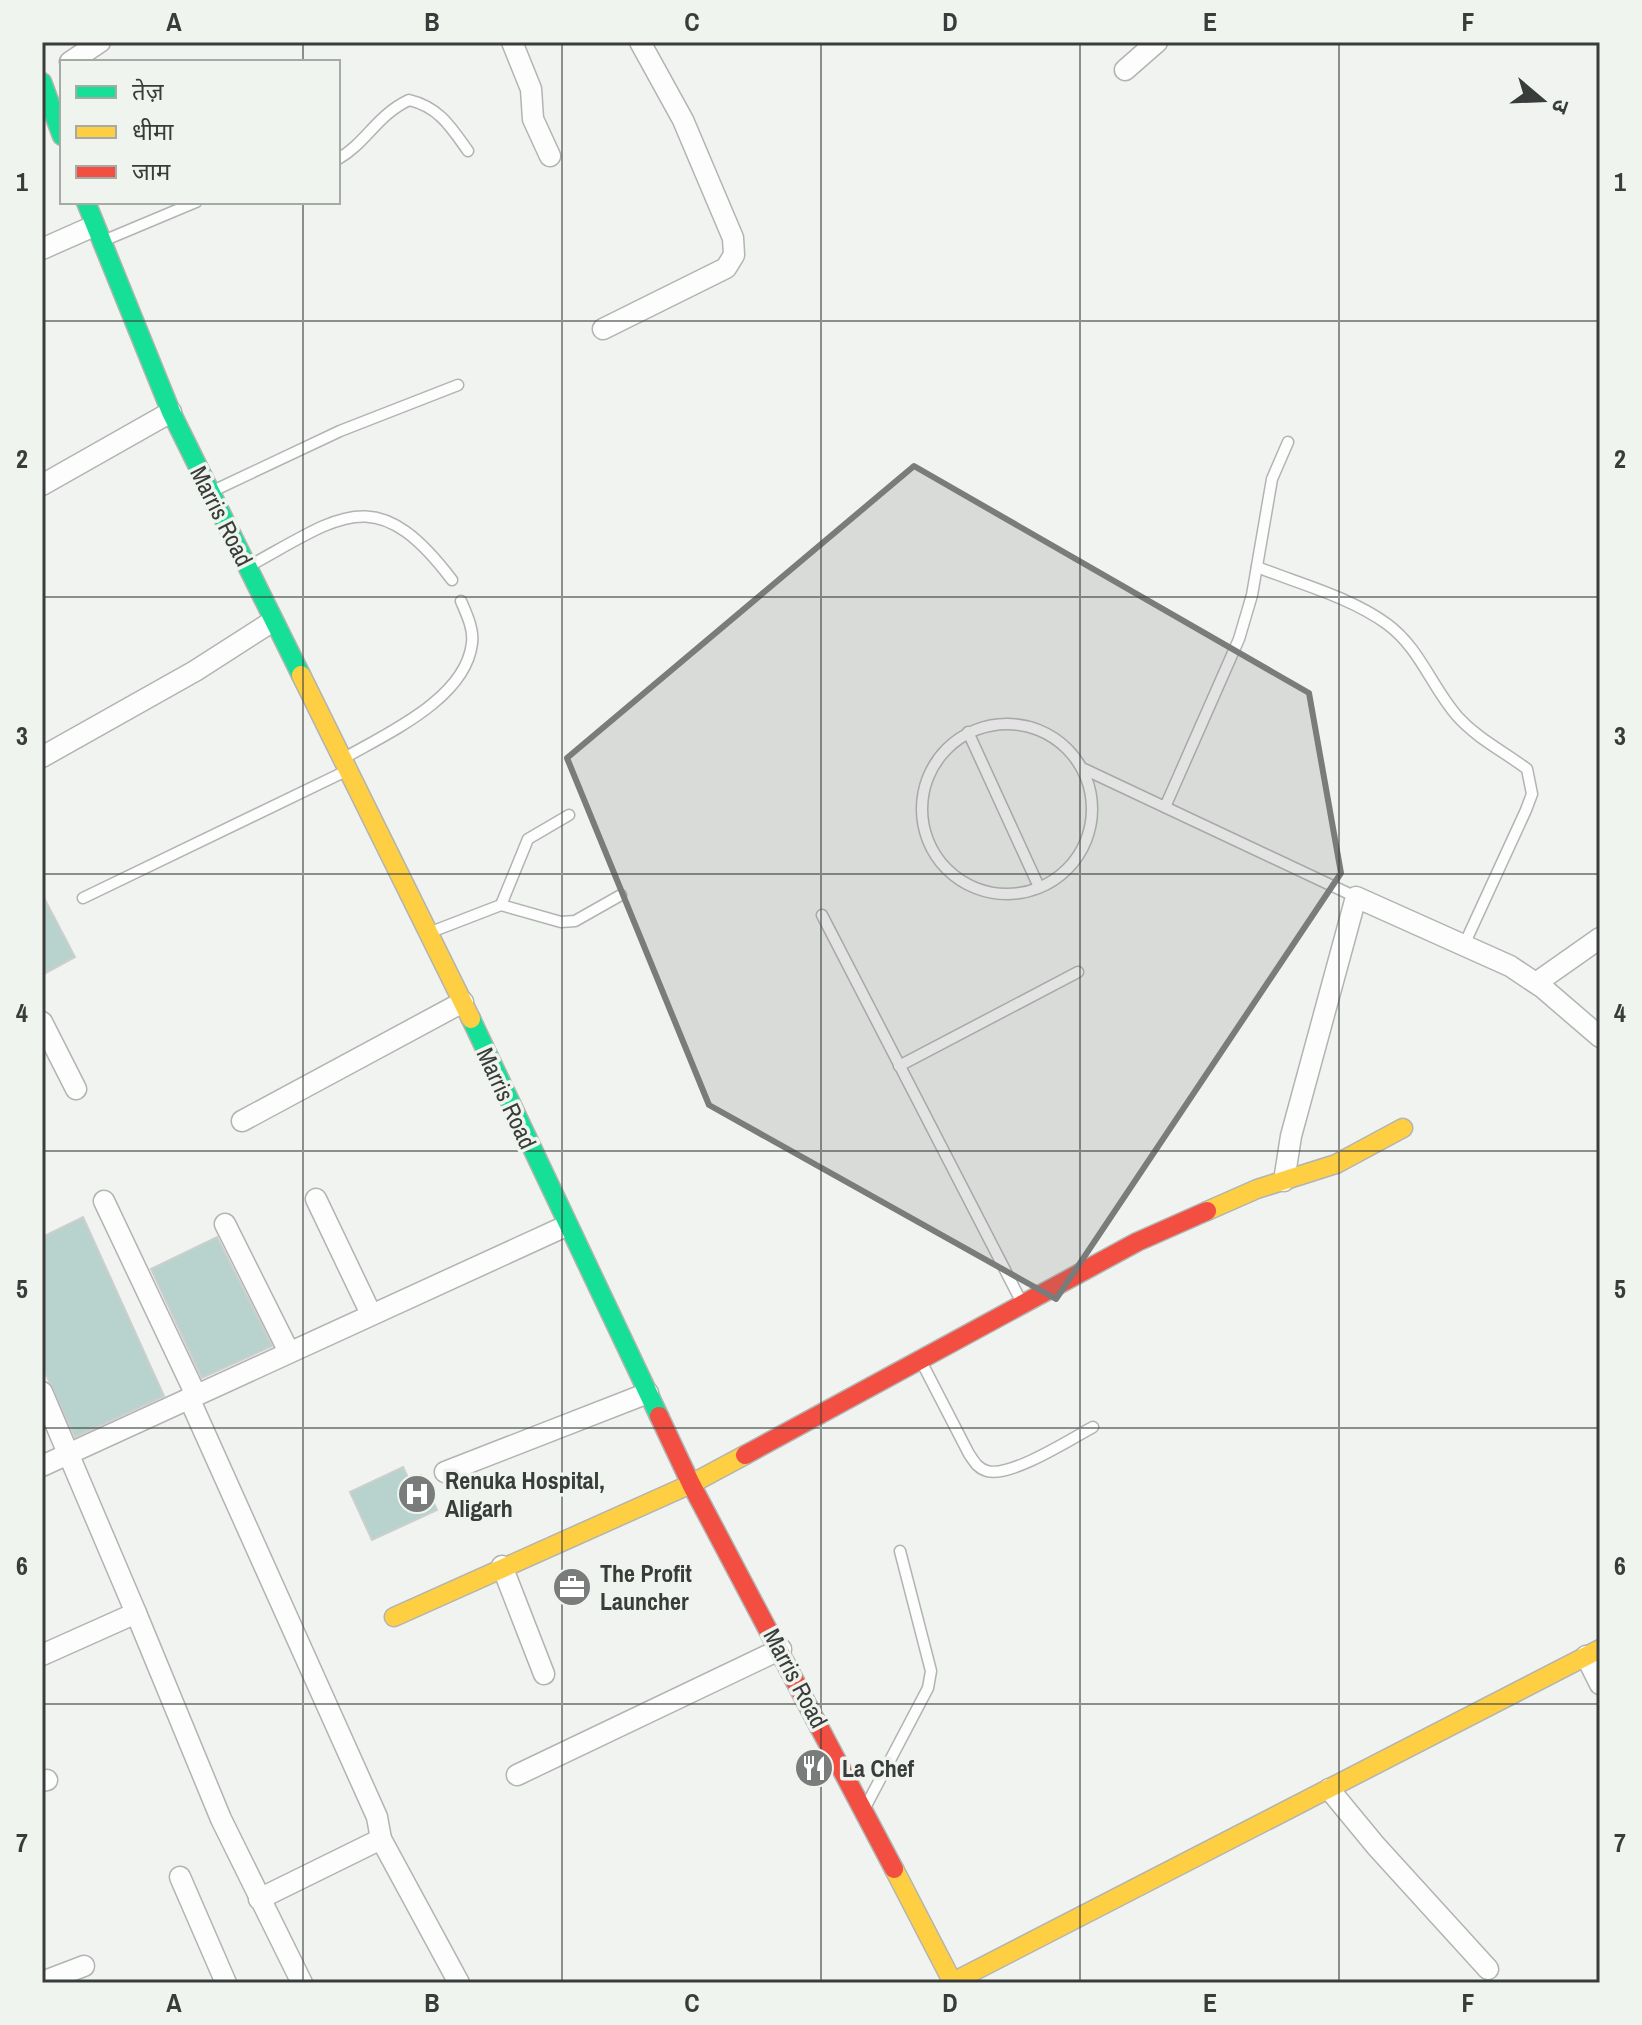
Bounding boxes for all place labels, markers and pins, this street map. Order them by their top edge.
place label: Renuka Hospital, Aligarh [445,1464,605,1524]
hospital icon: Renuka Hospital, Aligarh [396,1473,438,1515]
place label: The Profit Launcher [600,1557,692,1617]
office icon: The Profit Launcher [551,1566,593,1608]
restaurant icon: La Chef [793,1747,835,1789]
place label: La Chef [842,1752,915,1784]

